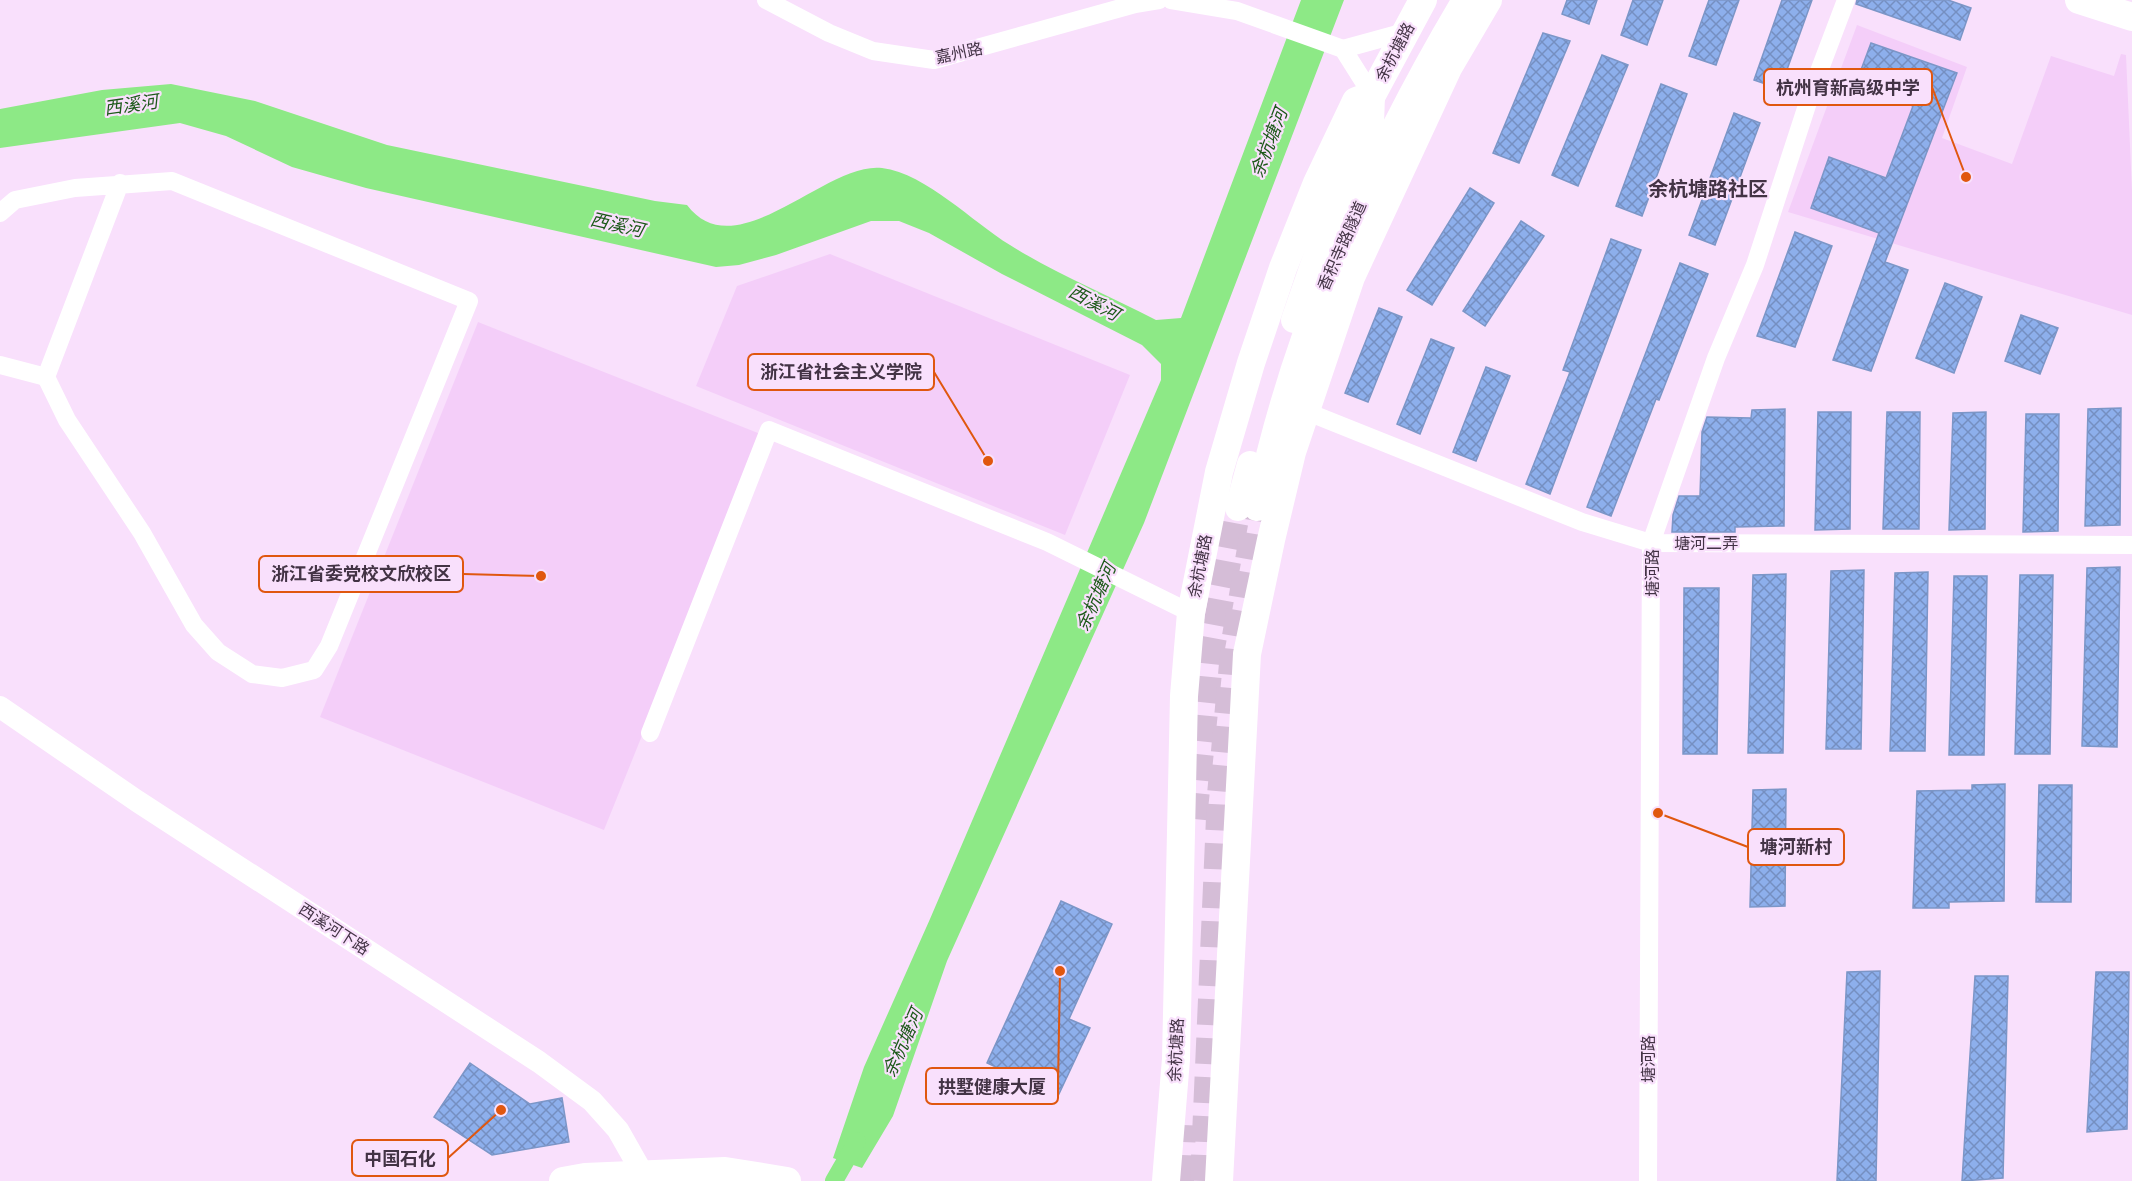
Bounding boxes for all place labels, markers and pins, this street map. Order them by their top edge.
callout: 杭州育新高级中学 [1764,69,1932,105]
callout: 浙江省社会主义学院 [748,354,934,390]
callout: 浙江省委党校文欣校区 [259,556,463,592]
callout: 塘河新村 [1748,829,1844,865]
callout: 拱墅健康大厦 [926,1068,1058,1104]
callout: 中国石化 [352,1140,448,1176]

